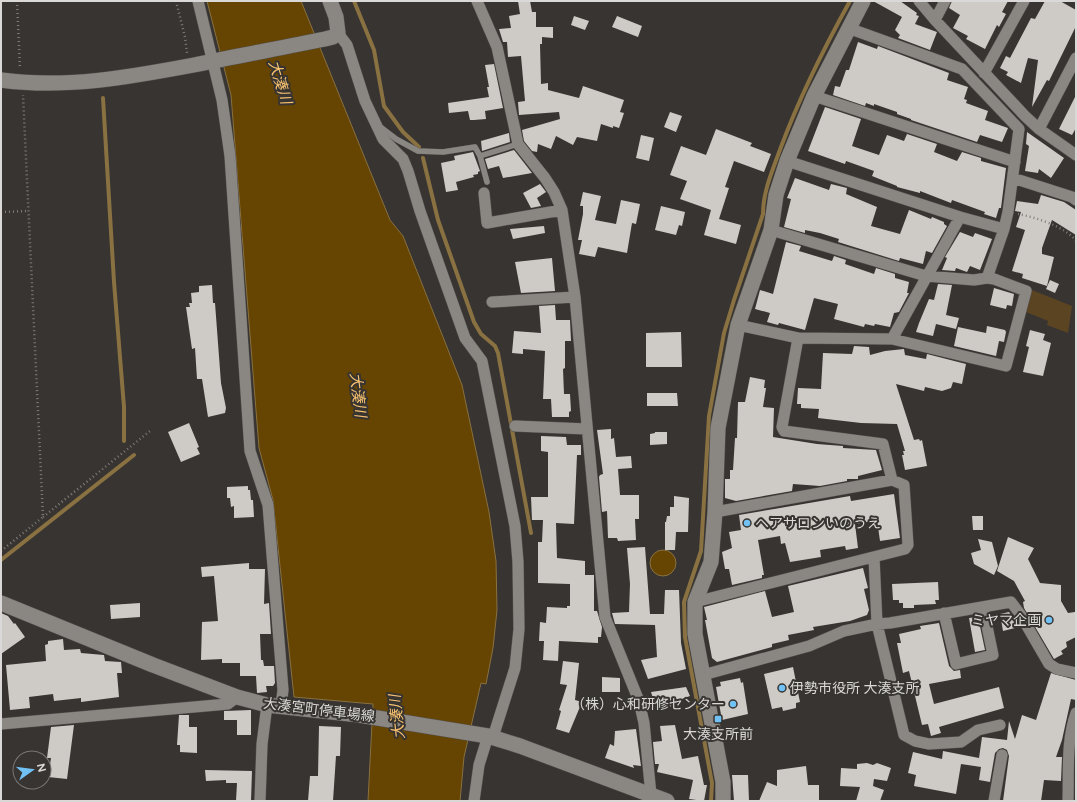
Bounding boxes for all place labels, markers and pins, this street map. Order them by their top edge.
place label: ヘアサロンいのうえ [755,515,881,532]
marker: ヘアサロンいのうえ [742,518,752,528]
place label: ミヤマ企画 [971,612,1041,629]
marker: ミヤマ企画 [1044,615,1054,625]
place label: 伊勢市役所 大湊支所 [790,680,919,697]
marker: 伊勢市役所 大湊支所 [777,683,787,693]
place label: （株）心和研修センター [571,696,725,713]
marker: （株）心和研修センター [728,699,738,709]
marker: 大湊支所前 [713,714,723,724]
place label: 大湊支所前 [683,726,753,743]

